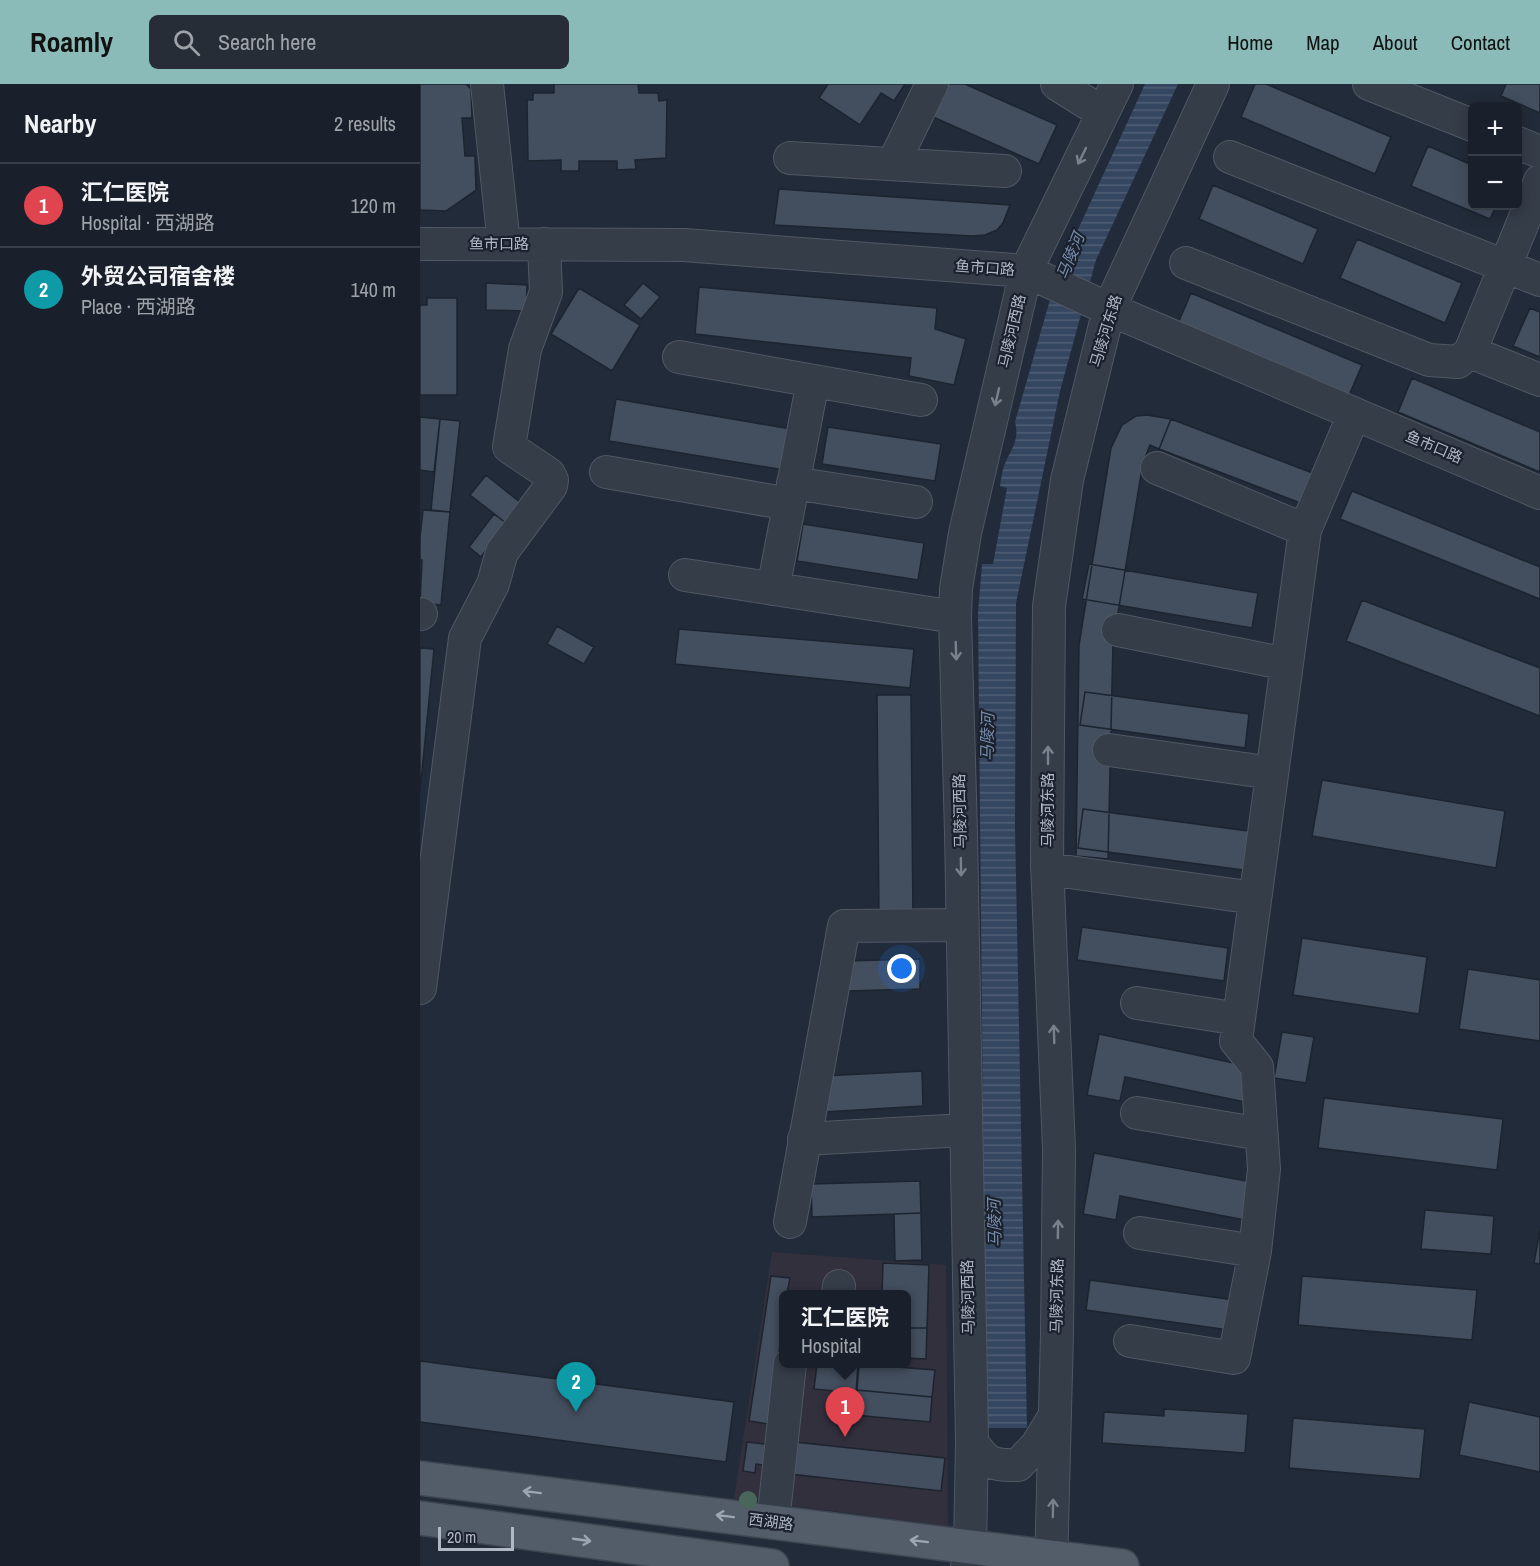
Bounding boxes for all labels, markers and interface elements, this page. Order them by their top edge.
search box [149,15,569,69]
text: Roamly [30,23,113,61]
icon: search [170,26,203,59]
text: Search here [218,27,316,57]
text: Home [1227,28,1273,57]
text: Map [1306,28,1340,57]
text: About [1373,28,1418,57]
text: Contact [1451,28,1510,57]
map controls [1468,102,1522,210]
button: + [1468,102,1522,156]
text: Nearby [24,106,96,141]
text: 2 results [334,110,396,137]
one-way arrow [1076,146,1087,164]
button: − [1468,156,1522,210]
text: 汇仁医院 [81,177,169,207]
text: 1 [39,192,48,219]
text: 120 m [350,192,396,219]
text: Hospital · 西湖路 [81,209,215,236]
water label: 马陵河 [1051,227,1090,282]
street label: 鱼市口路 [469,233,529,254]
street label: 鱼市口路 [954,255,1016,280]
text: 外贸公司宿舍楼 [81,261,235,291]
text: 2 [39,276,48,303]
text: 140 m [350,276,396,303]
street label: 马陵河西路 [993,292,1030,370]
street label: 马陵河东路 [1085,292,1127,370]
text: Place · 西湖路 [81,293,196,320]
one-way arrow [990,388,1002,407]
street label: 鱼市口路 [1402,425,1466,468]
one-way arrow [950,641,961,660]
water label: 马陵河 [976,710,998,761]
one-way arrow [1042,745,1054,765]
street label: 马陵河东路 [1037,772,1058,848]
street label: 马陵河西路 [948,773,971,849]
one-way arrow [956,856,967,876]
your location [887,954,916,983]
one-way arrow [1049,1024,1060,1044]
water label: 马陵河 [983,1196,1005,1247]
one-way arrow [1052,1219,1064,1239]
street label: 马陵河东路 [1045,1258,1068,1334]
street label: 马陵河西路 [956,1259,979,1335]
popup [779,1290,911,1368]
text: 汇仁医院 [801,1302,889,1332]
text: Hospital [801,1332,861,1359]
pin: 2 [556,1362,596,1412]
pin: 1 [826,1388,864,1437]
one-way arrow [522,1486,542,1497]
one-way arrow [1048,1498,1059,1518]
street label: 西湖路 [747,1508,795,1535]
one-way arrow [716,1510,735,1521]
scale bar [438,1524,514,1552]
text: 20 m [447,1526,476,1548]
one-way arrow [572,1535,591,1546]
one-way arrow [909,1535,929,1546]

